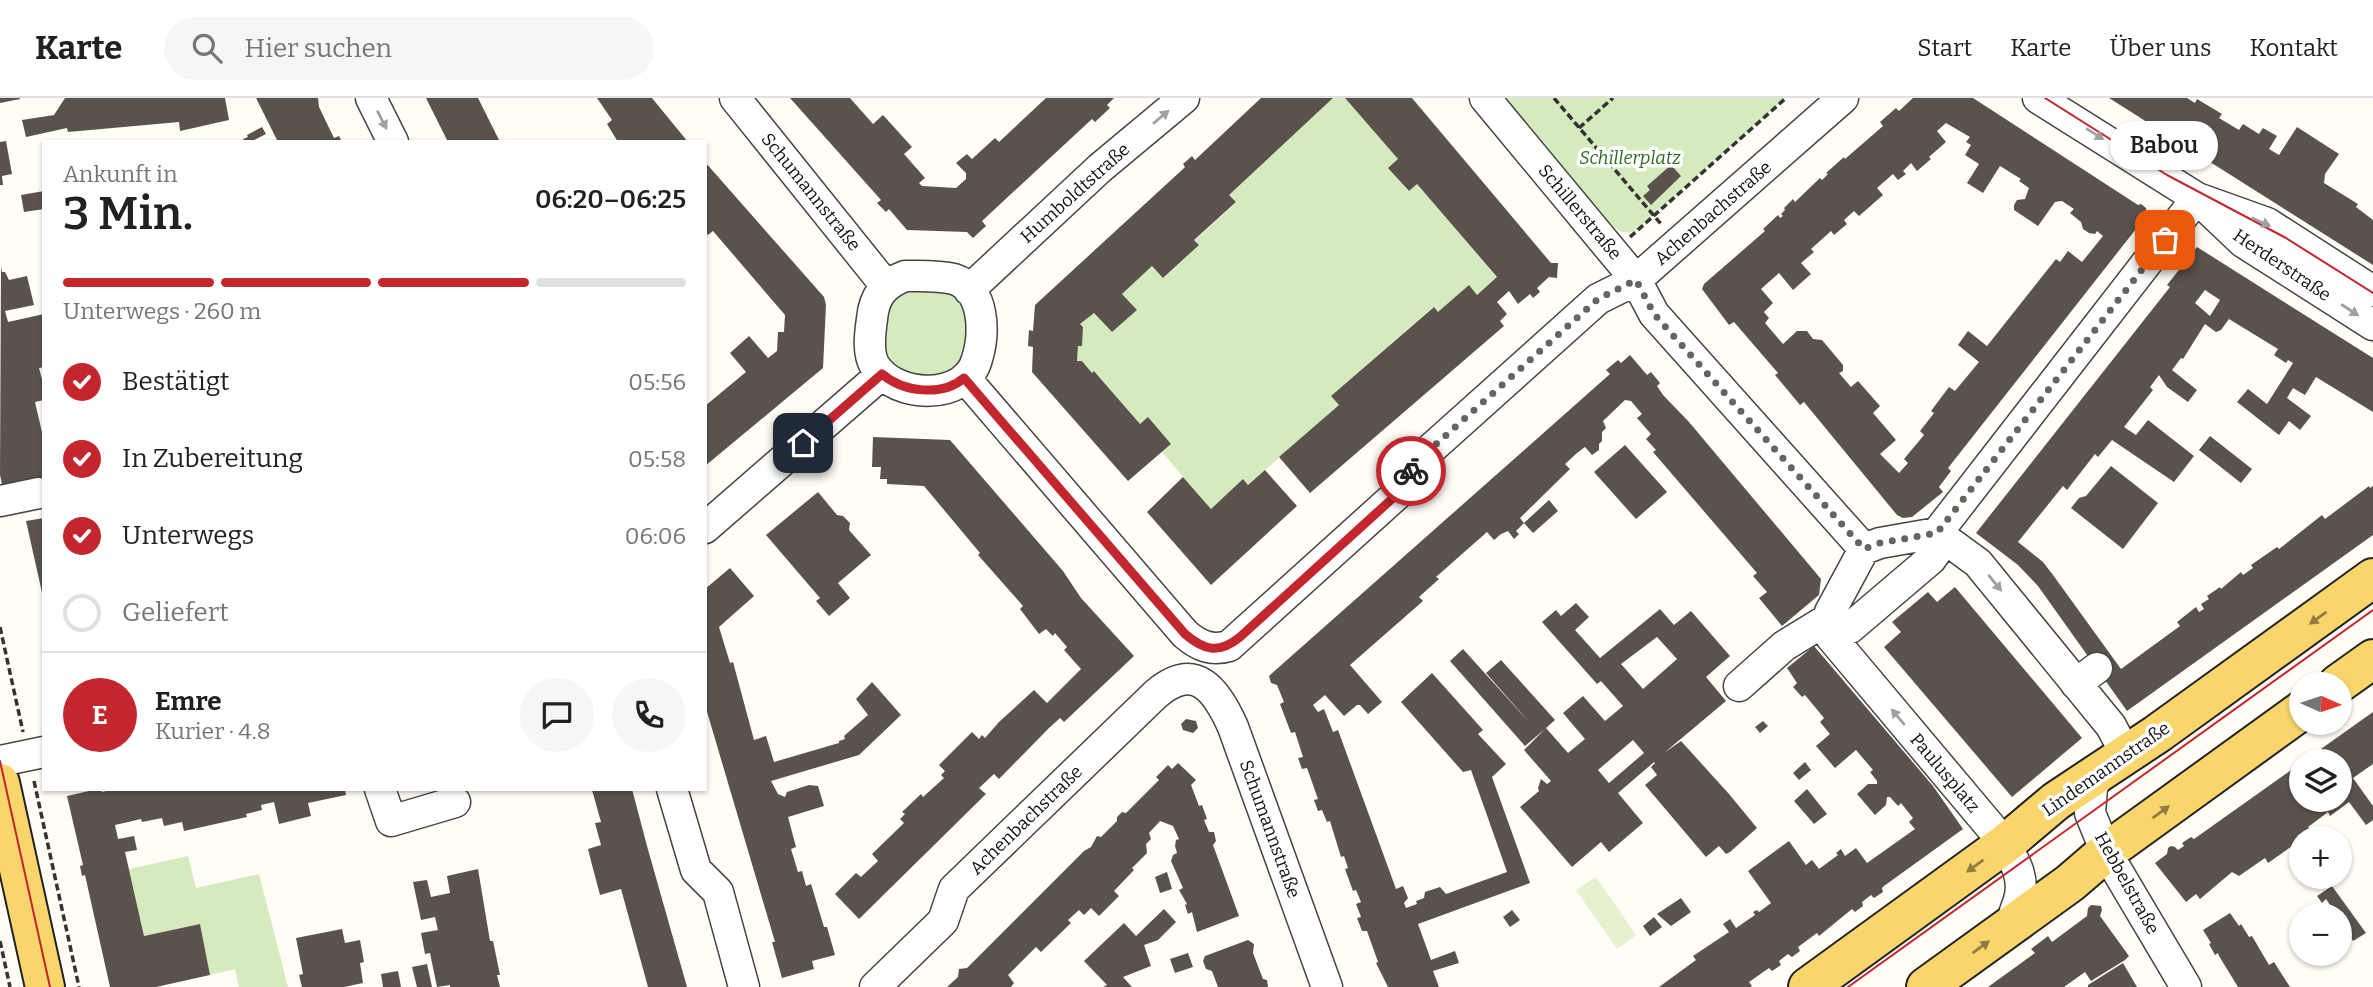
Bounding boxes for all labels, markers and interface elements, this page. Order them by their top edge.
search box [164,17,654,80]
text: Karte [35,28,122,68]
icon: search [188,29,226,67]
text: Hier suchen [244,33,392,64]
text: Start [1917,34,1972,62]
text: Karte [2010,34,2072,62]
text: Über uns [2110,34,2212,62]
text: Kontakt [2250,34,2338,62]
one-way arrow [377,110,388,130]
one-way arrow [1152,110,1169,125]
callout: Babou [2111,121,2219,170]
one-way arrow [2086,128,2105,141]
street label: Schumannstraße [757,129,865,255]
text: Babou [2130,131,2198,159]
street label: Humboldtstraße [1016,138,1134,248]
park label: Schillerplatz [1579,147,1681,169]
street label: Achenbachstraße [1650,156,1776,270]
text: Ankunft in [63,160,178,188]
street label: Schillerstraße [1534,160,1626,264]
text: 06:20–06:25 [535,184,686,215]
text: 3 Min. [63,186,193,241]
pin [2135,210,2195,270]
one-way arrow [2251,216,2271,228]
icon: bag [2146,221,2184,259]
street label: Herderstraße [2229,224,2335,306]
text: Unterwegs · 260 m [63,297,261,325]
one-way arrow [2341,304,2360,317]
icon: check [63,363,101,401]
text: Bestätigt [122,366,229,397]
text: 05:56 [628,368,686,396]
pin [773,413,833,473]
icon: home [784,424,822,462]
courier [1376,436,1446,506]
icon: check [63,440,101,478]
text: In Zubereitung [122,443,303,474]
text: 05:58 [628,445,686,473]
icon: bike [1392,452,1430,490]
icon: check [63,517,101,555]
text: Unterwegs [122,520,254,551]
text: 06:06 [625,522,686,550]
one-way arrow [1987,575,2002,592]
text: Geliefert [122,597,229,628]
one-way arrow [2309,611,2327,625]
north arrow [2289,672,2352,735]
map controls [2289,672,2352,966]
button: chat [520,678,594,752]
button: phone [612,678,686,752]
text: Emre [155,686,221,717]
text: E [92,700,108,731]
one-way arrow [1890,708,1906,726]
text: Kurier · 4.8 [155,717,270,745]
street label: Lindemannstraße [2038,717,2174,821]
street label: Paulusplatz [1905,729,1985,817]
button: layers [2289,749,2352,812]
street label: Schumannstraße [1235,757,1305,901]
street label: Achenbachstraße [965,761,1087,879]
one-way arrow [2152,805,2170,819]
button: + [2289,826,2352,889]
street label: Hebbelstraße [2090,828,2164,938]
one-way arrow [1966,859,1984,873]
button: − [2289,903,2352,966]
one-way arrow [1972,940,1990,954]

